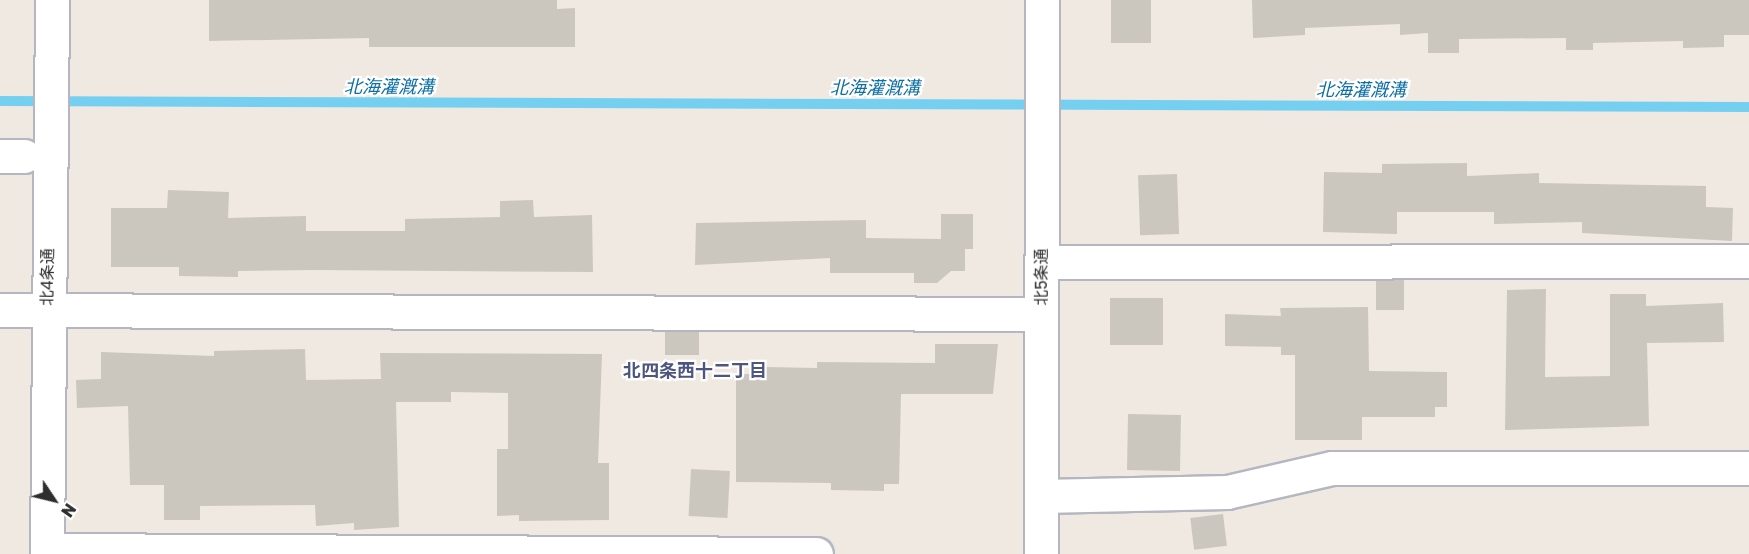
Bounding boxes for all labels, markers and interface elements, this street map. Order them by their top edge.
water label: 北海灌漑溝 [344,75,434,97]
water label: 北海灌漑溝 [830,76,920,98]
water label: 北海灌漑溝 [1316,78,1406,100]
street label: 北4条通 [37,248,57,306]
street label: 北5条通 [1031,248,1051,306]
district label: 北四条西十二丁目 [623,359,767,381]
north arrow [24,470,84,530]
text: N [57,500,80,521]

